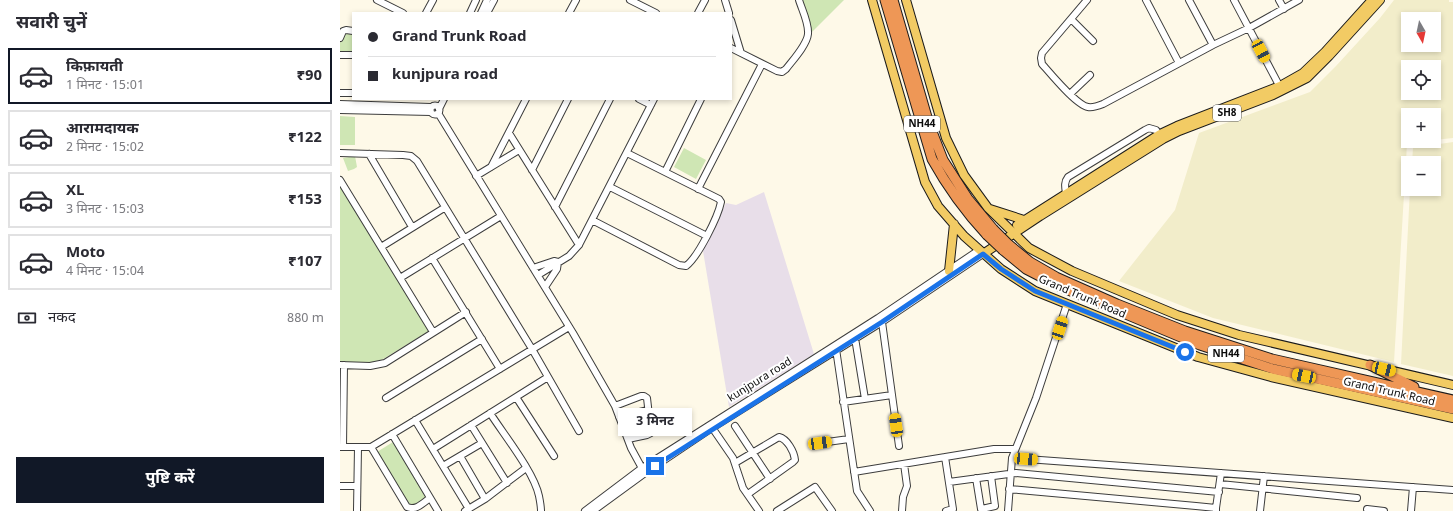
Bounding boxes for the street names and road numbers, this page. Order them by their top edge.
road number: SH8 [1213,105,1241,121]
road number: NH44 [904,116,940,132]
street label: Grand Trunk Road [1036,272,1128,322]
road number: NH44 [1208,346,1244,362]
street label: kunjpura road [725,355,795,405]
street label: Grand Trunk Road [1342,375,1436,409]

